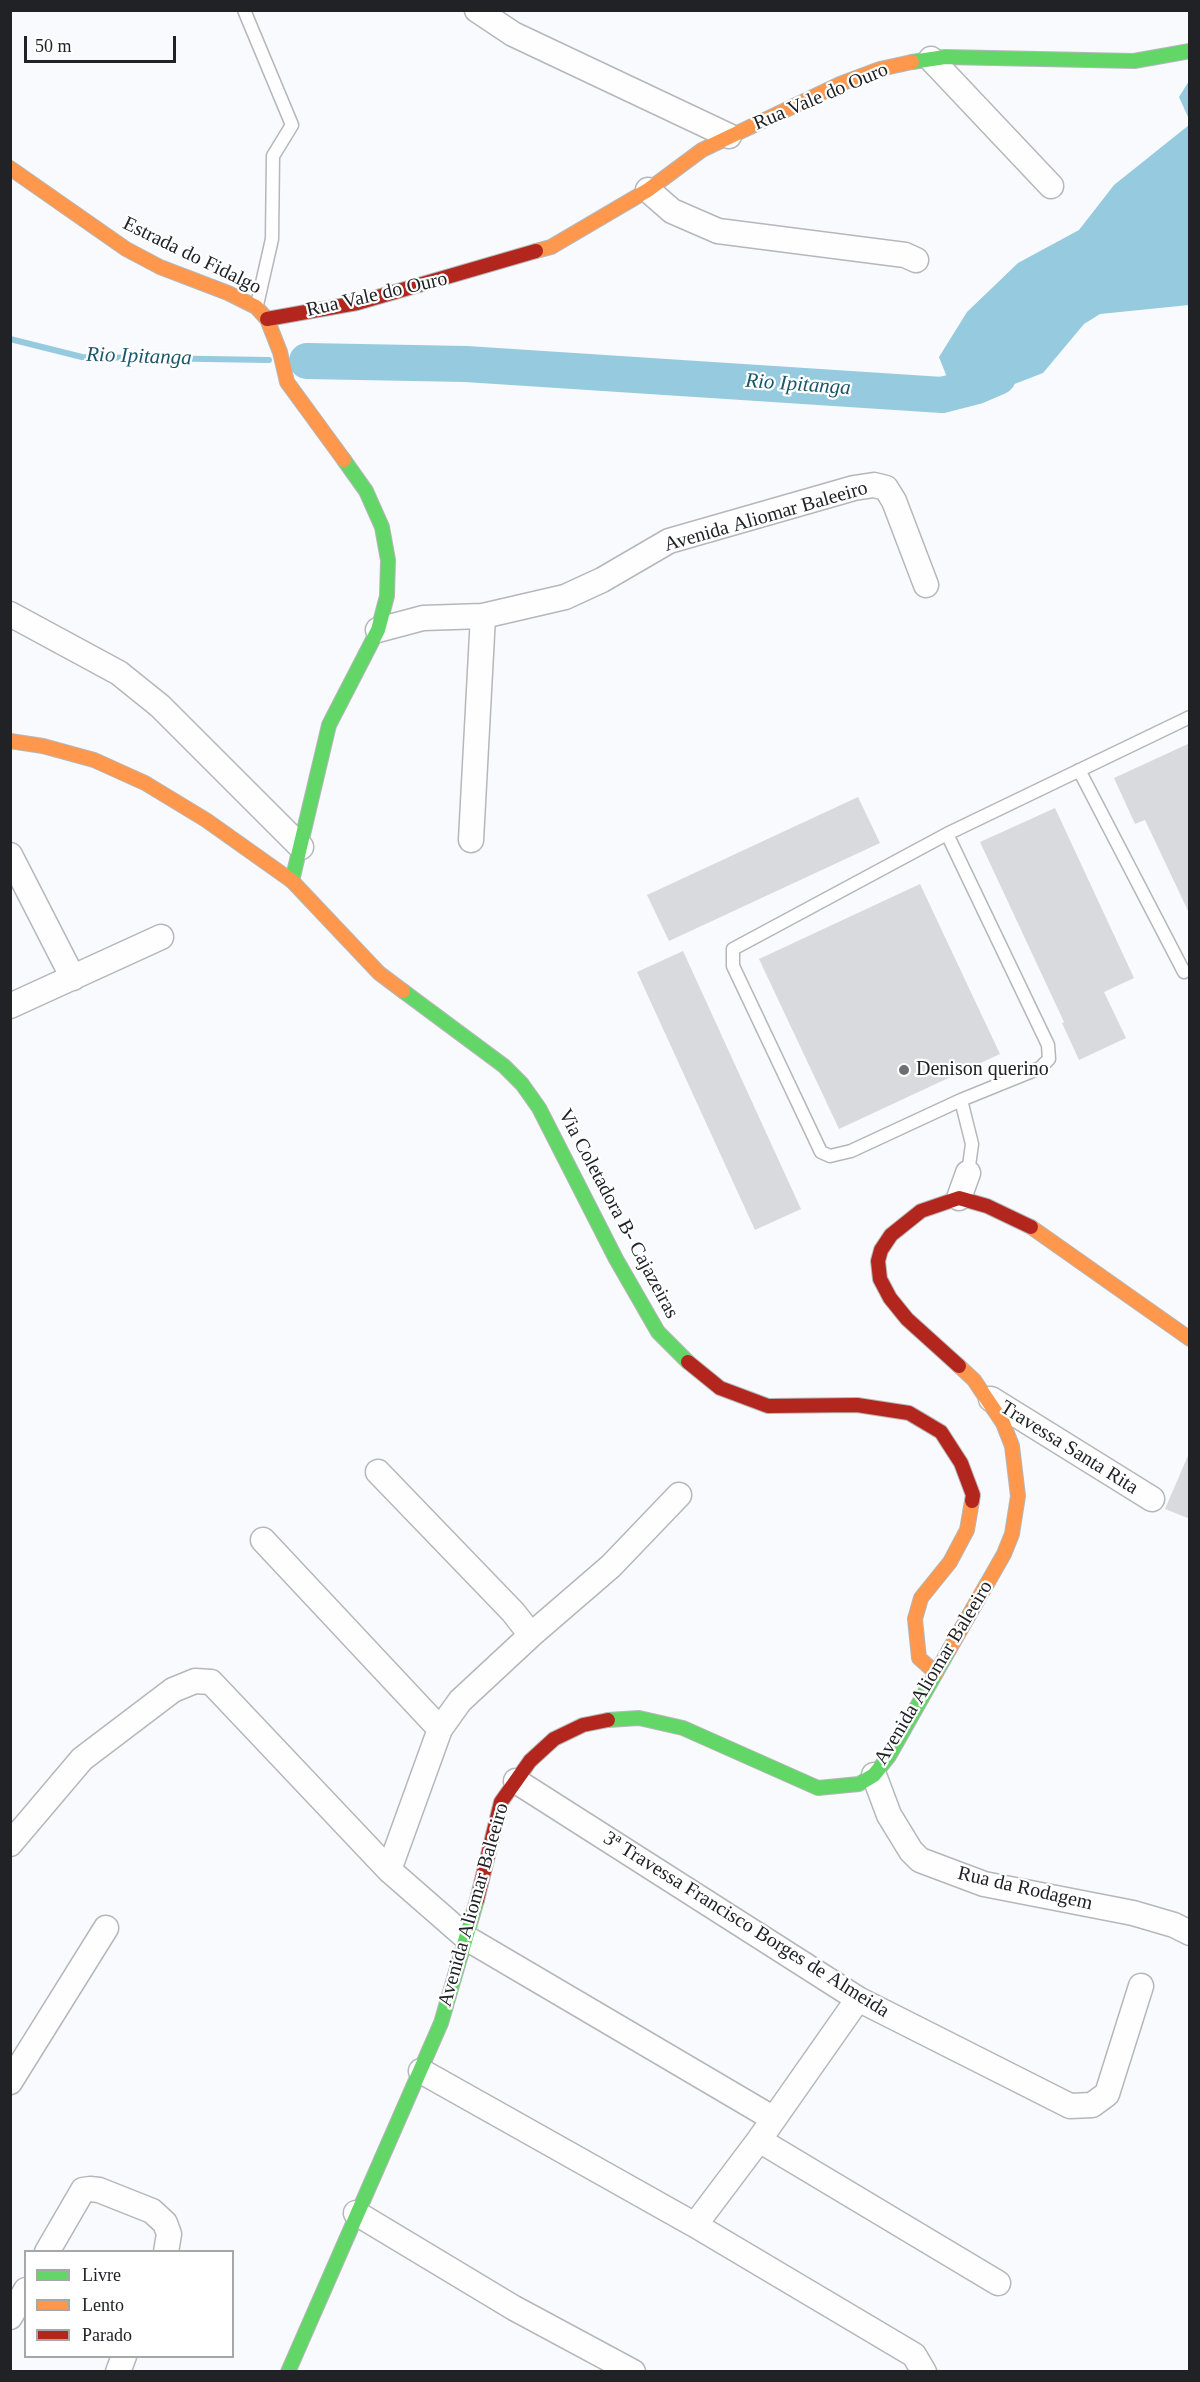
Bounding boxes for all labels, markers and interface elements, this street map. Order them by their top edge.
scale bar [27,24,178,62]
text: 50 m [35,36,72,56]
street label: Rua Vale do Ouro [750,58,892,136]
street label: Estrada do Fidalgo [119,212,265,300]
street label: Rua Vale do Ouro [304,267,450,323]
water label: Rio Ipitanga [86,343,192,371]
water label: Rio Ipitanga [744,369,852,401]
street label: Avenida Aliomar Baleeiro [661,476,871,558]
place label: Denison querino [916,1058,1049,1082]
marker: Denison querino [897,1063,911,1077]
street label: Via Coletadora B- Cajazeiras [553,1105,683,1323]
street label: Travessa Santa Rita [996,1396,1142,1500]
street label: Avenida Aliomar Baleeiro [869,1577,999,1769]
street label: Avenida Aliomar Baleeiro [433,1800,515,2010]
street label: 3ª Travessa Francisco Borges de Almeida [599,1827,893,2023]
street label: Rua da Rodagem [955,1862,1095,1916]
legend [24,2250,234,2358]
text: Livre [82,2265,121,2285]
text: Lento [82,2295,124,2315]
text: Parado [82,2325,132,2345]

